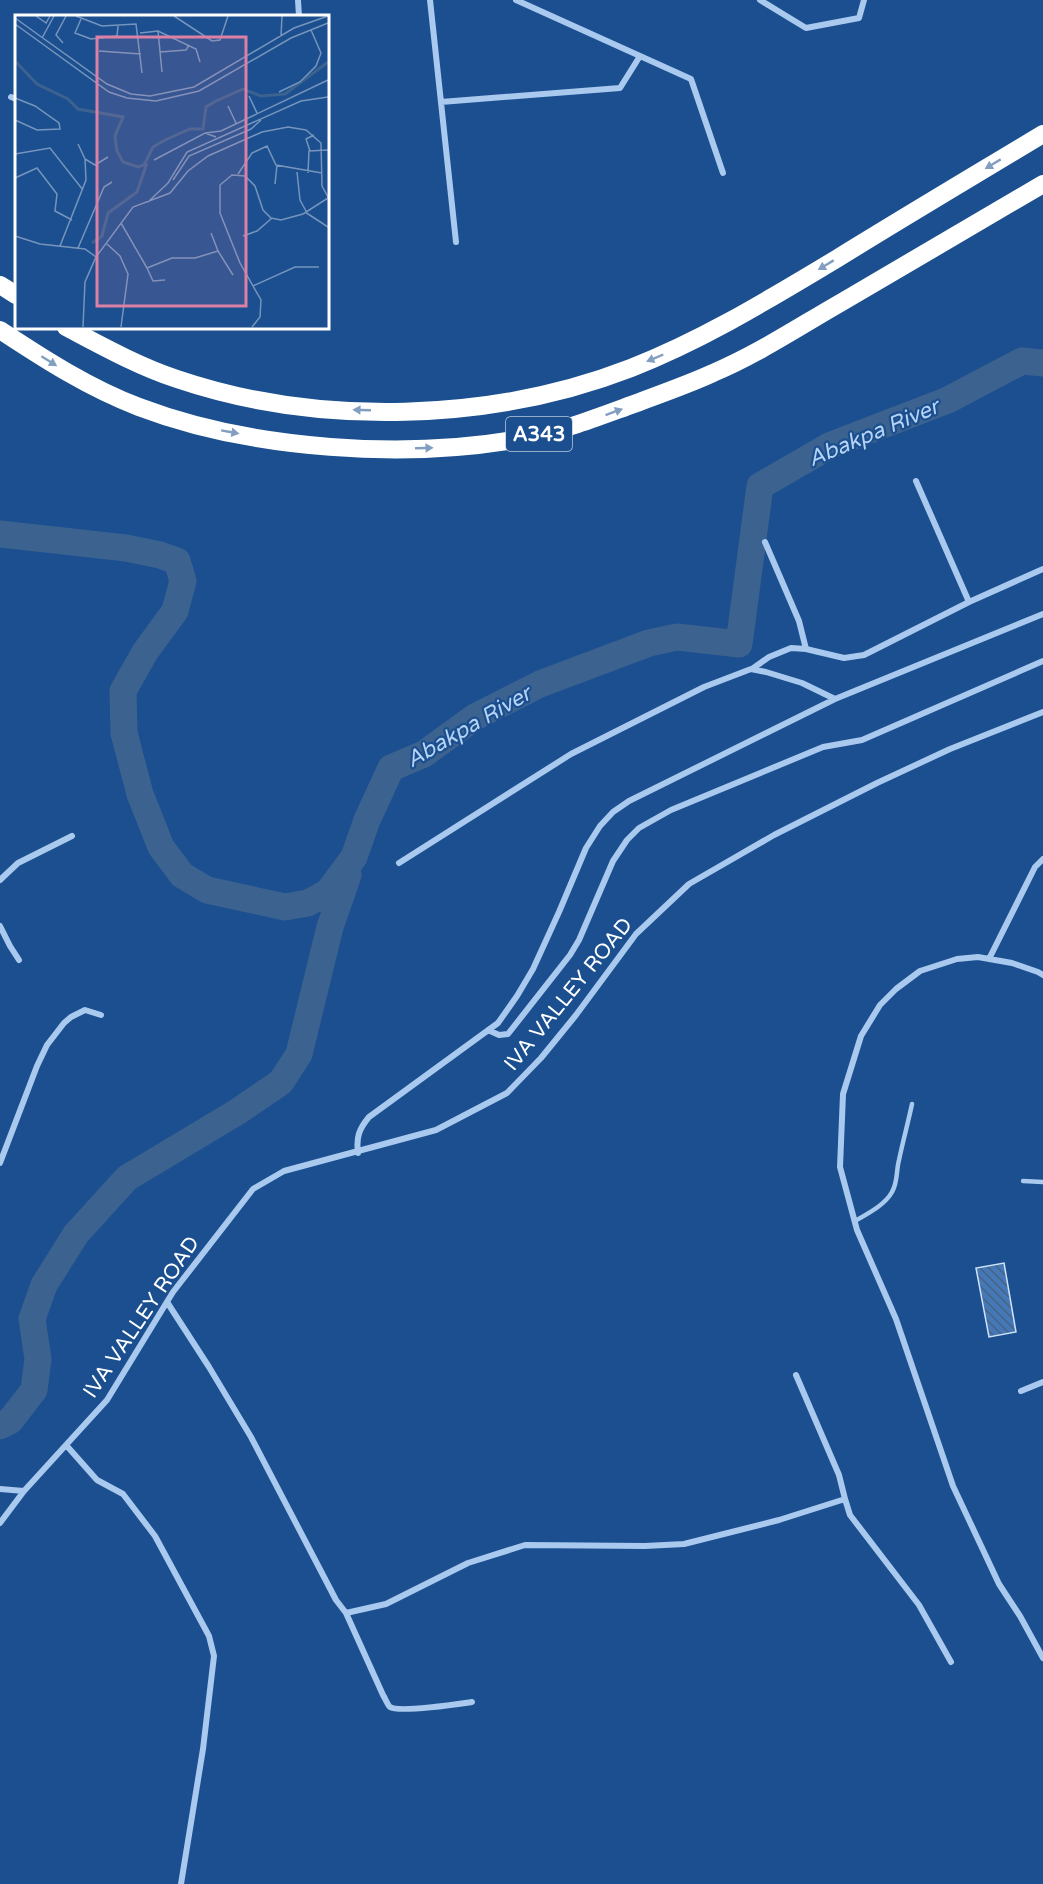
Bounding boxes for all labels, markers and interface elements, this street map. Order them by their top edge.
inset map [15,15,328,328]
one-way arrow [984,159,1001,169]
one-way arrow [817,260,834,270]
one-way arrow [645,353,663,363]
one-way arrow [41,356,58,367]
water label: Abakpa River [804,393,945,472]
one-way arrow [353,406,372,415]
one-way arrow [605,406,623,416]
road number: A343 [506,417,572,451]
one-way arrow [220,428,239,437]
one-way arrow [414,444,433,453]
water label: Abakpa River [401,679,538,773]
street label: IVA VALLEY ROAD [499,913,638,1076]
street label: IVA VALLEY ROAD [78,1232,205,1403]

